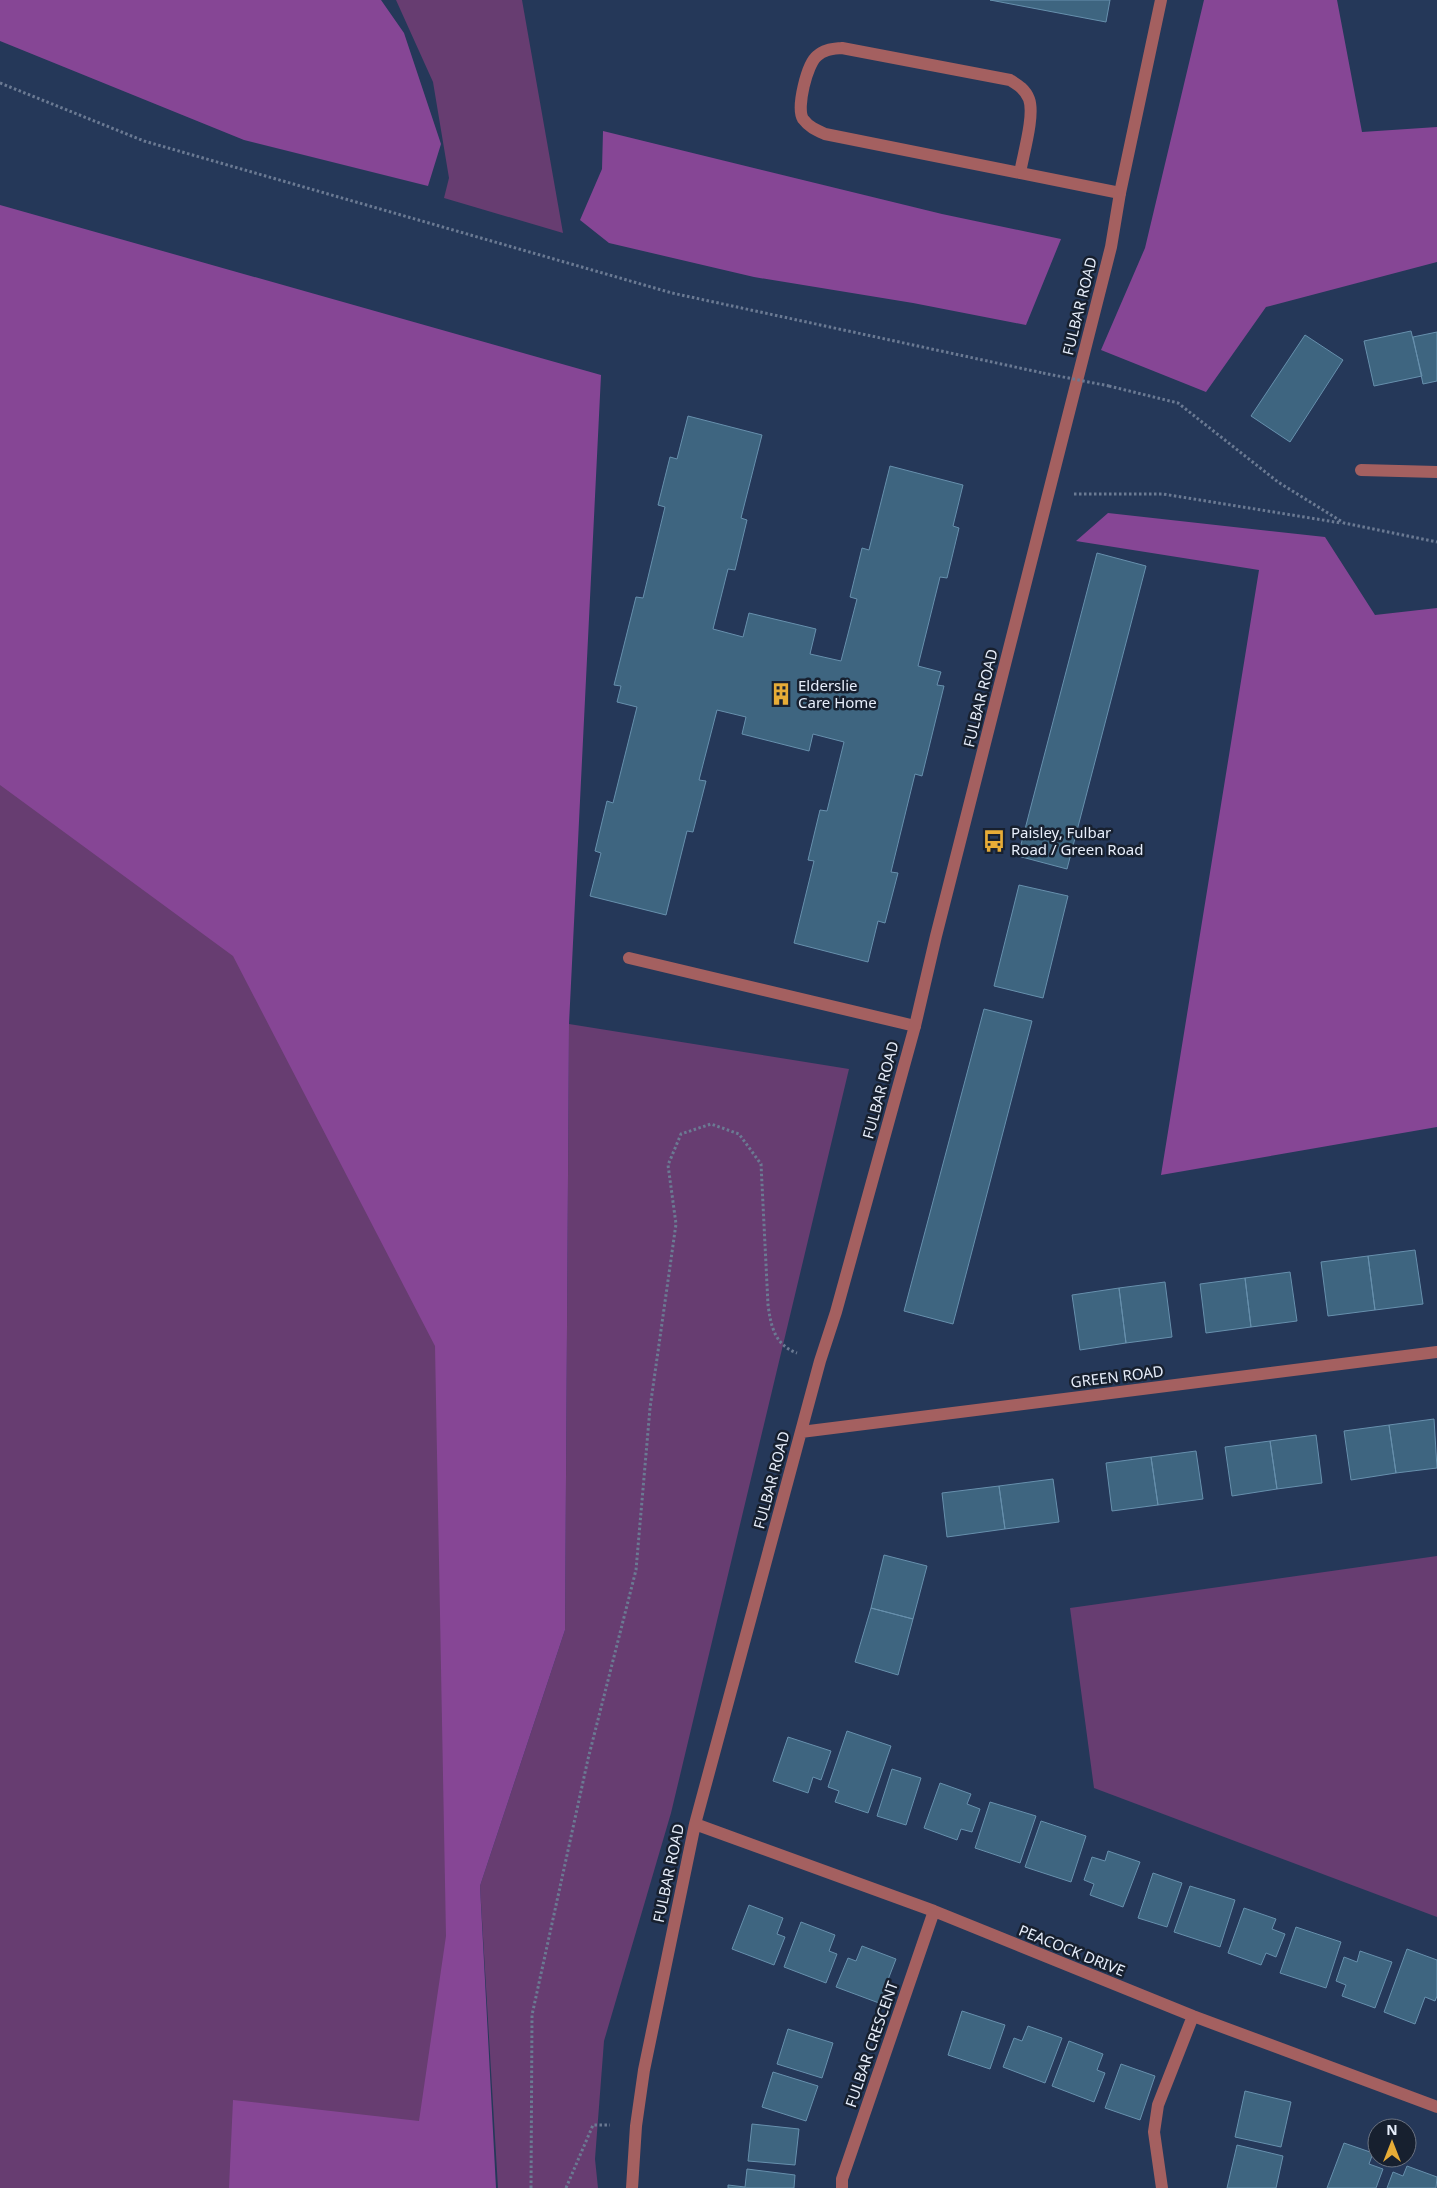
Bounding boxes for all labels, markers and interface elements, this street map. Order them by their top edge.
street label: FULBAR ROAD [1057,255,1101,357]
street label: FULBAR ROAD [958,647,1002,749]
place label: Elderslie Care Home [798,675,877,712]
building icon: Elderslie Care Home [768,681,794,707]
place label: Paisley, Fulbar Road / Green Road [1011,822,1143,859]
bus stop icon: Paisley, Fulbar Road / Green Road [981,828,1007,854]
street label: FULBAR ROAD [857,1039,903,1141]
street label: GREEN ROAD [1069,1360,1165,1392]
street label: FULBAR ROAD [748,1429,794,1531]
street label: FULBAR ROAD [648,1822,688,1924]
street label: PEACOCK DRIVE [1016,1920,1128,1980]
street label: FULBAR CRESCENT [840,1978,902,2110]
north arrow [1367,2118,1417,2168]
text: N [1386,2120,1398,2139]

